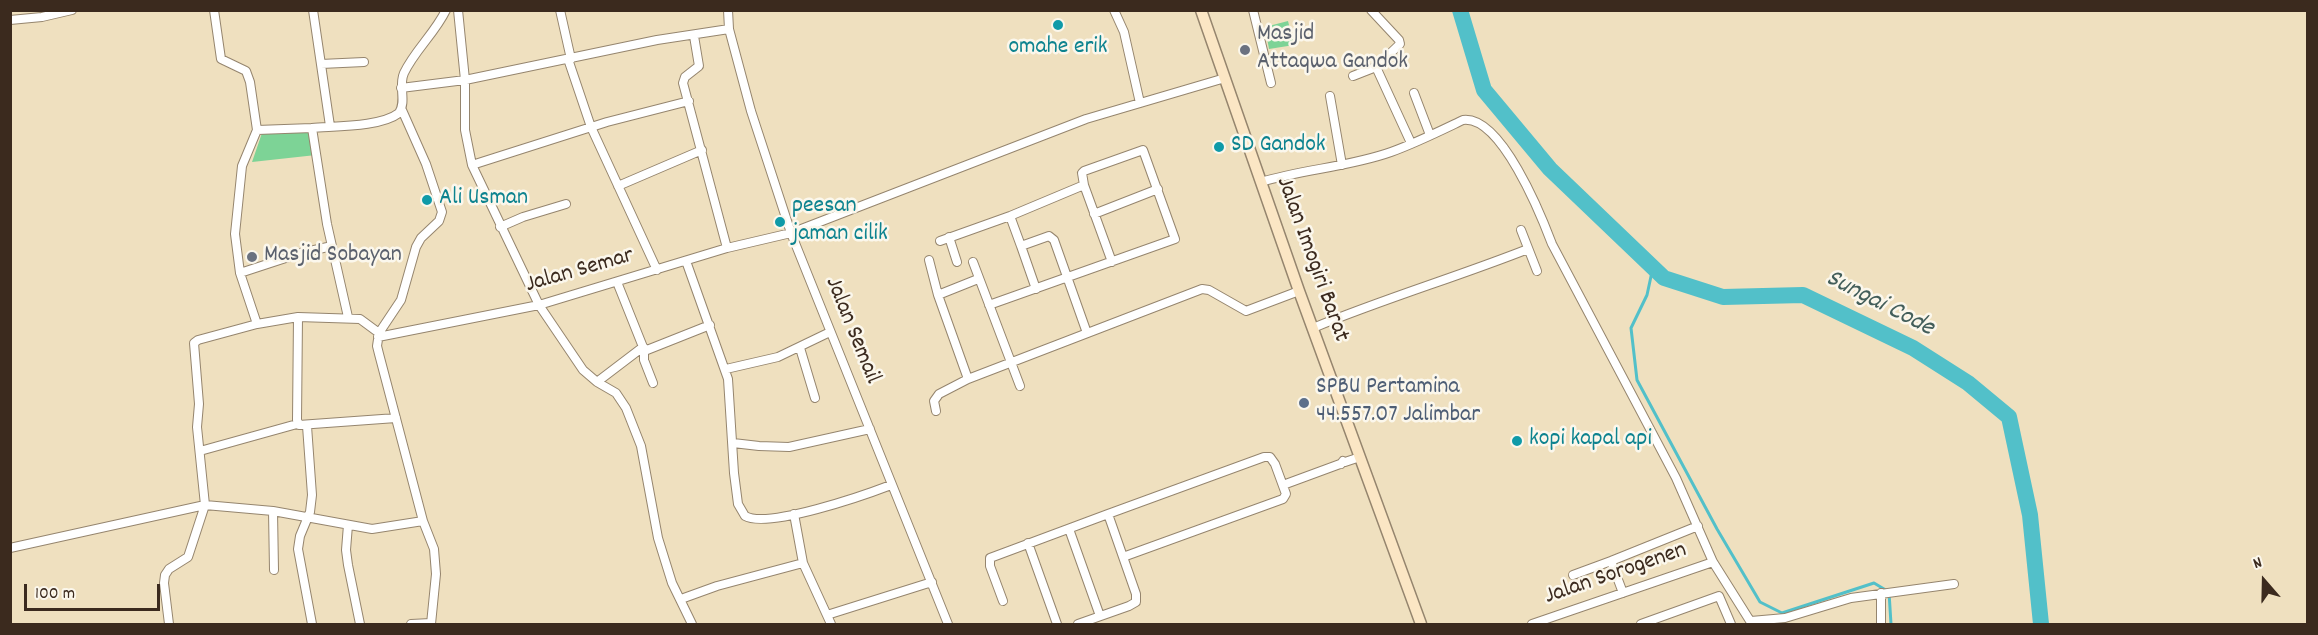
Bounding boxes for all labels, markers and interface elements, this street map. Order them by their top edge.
marker: omahe erik [1051,18,1065,32]
place label: Masjid Attaqwa Gandok [1257,22,1408,78]
place label: omahe erik [1008,35,1108,63]
marker: Masjid Attaqwa Gandok [1238,43,1252,57]
place label: SD Gandok [1231,133,1326,161]
marker: SD Gandok [1212,140,1226,154]
street label: Jalan Imogiri Barat [1268,174,1354,346]
place label: Ali Usman [439,186,528,214]
marker: Ali Usman [420,193,434,207]
place label: peesan jaman cilik [792,194,888,250]
marker: peesan jaman cilik [773,215,787,229]
place label: Masjid Sobayan [264,243,402,271]
street label: Jalan Semar [523,243,637,301]
marker: Masjid Sobayan [245,250,259,264]
water label: Sungai Code [1820,265,1938,345]
street label: Jalan Semail [817,273,885,389]
place label: SPBU Pertamina 44.557.07 Jalimbar [1316,375,1480,431]
marker: SPBU Pertamina 44.557.07 Jalimbar [1297,396,1311,410]
place label: kopi kapal api [1529,427,1652,455]
marker: kopi kapal api [1510,434,1524,448]
street label: Jalan Sorogenen [1541,537,1691,613]
north arrow [2234,551,2294,611]
text: N [2250,551,2265,576]
scale bar [27,572,164,610]
text: 100 m [35,582,75,607]

